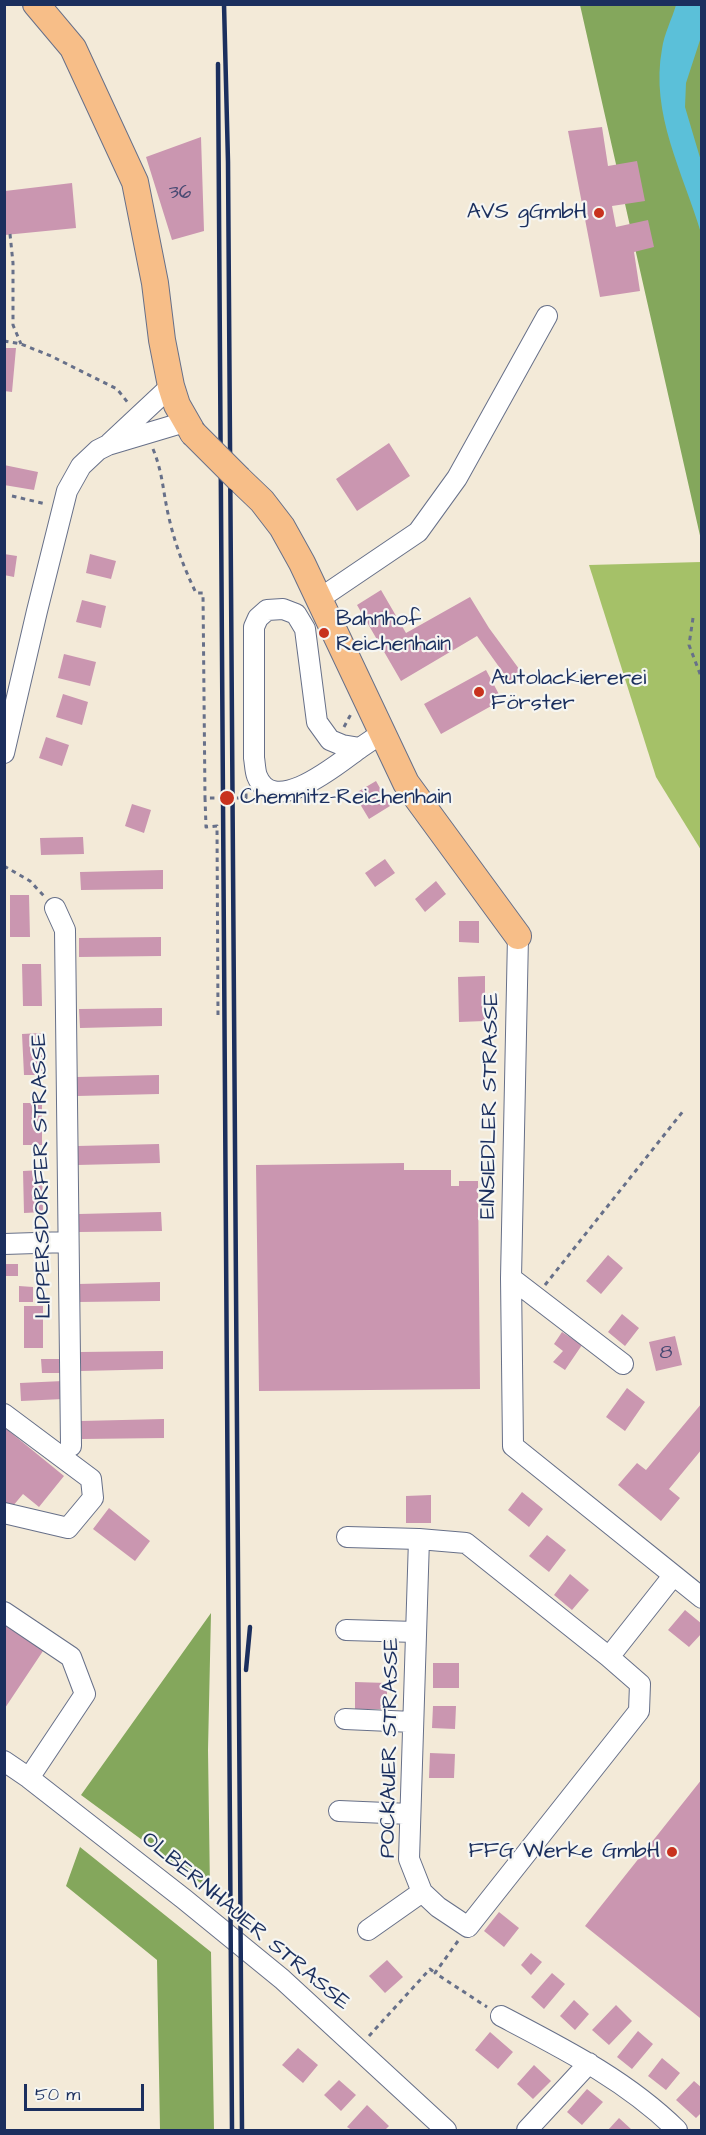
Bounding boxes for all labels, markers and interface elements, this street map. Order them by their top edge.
house number: 36 [169,182,191,206]
place label: AVS gGmbH [467,200,587,226]
marker: AVS gGmbH [592,206,606,220]
place label: Bahnhof Reichenhain [336,607,451,658]
marker: Bahnhof Reichenhain [317,626,331,640]
place label: Autolackiererei Förster [491,666,646,718]
marker: Autolackiererei Förster [472,685,486,699]
place label: Chemnitz-Reichenhain [240,785,451,811]
marker: Chemnitz-Reichenhain [218,789,236,807]
street label: EINSIEDLER STRASSE [476,993,506,1219]
street label: LIPPERSDORFER STRASSE [27,1033,59,1319]
house number: 8 [660,1342,672,1366]
street label: POCKAUER STRASSE [376,1638,406,1858]
street label: OLBERNHAUER STRASSE [135,1827,355,2017]
place label: FFG Werke GmbH [469,1839,660,1865]
marker: FFG Werke GmbH [665,1845,679,1859]
scale bar [27,2072,147,2110]
text: 50 m [35,2082,80,2107]

